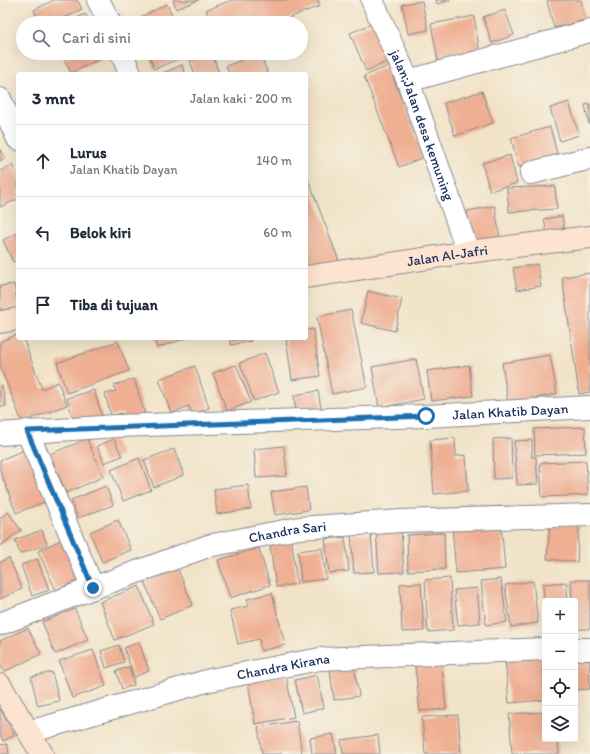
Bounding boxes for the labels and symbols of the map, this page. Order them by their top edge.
street label: jalan;Jalan desa kemuning [386,46,458,204]
street label: Jalan Al-Jafri [406,241,489,270]
street label: Jalan Khatib Dayan [452,400,569,423]
route start [417,407,435,425]
street label: Chandra Sari [247,518,327,546]
route end [84,579,102,597]
street label: Chandra Kirana [235,650,330,683]

